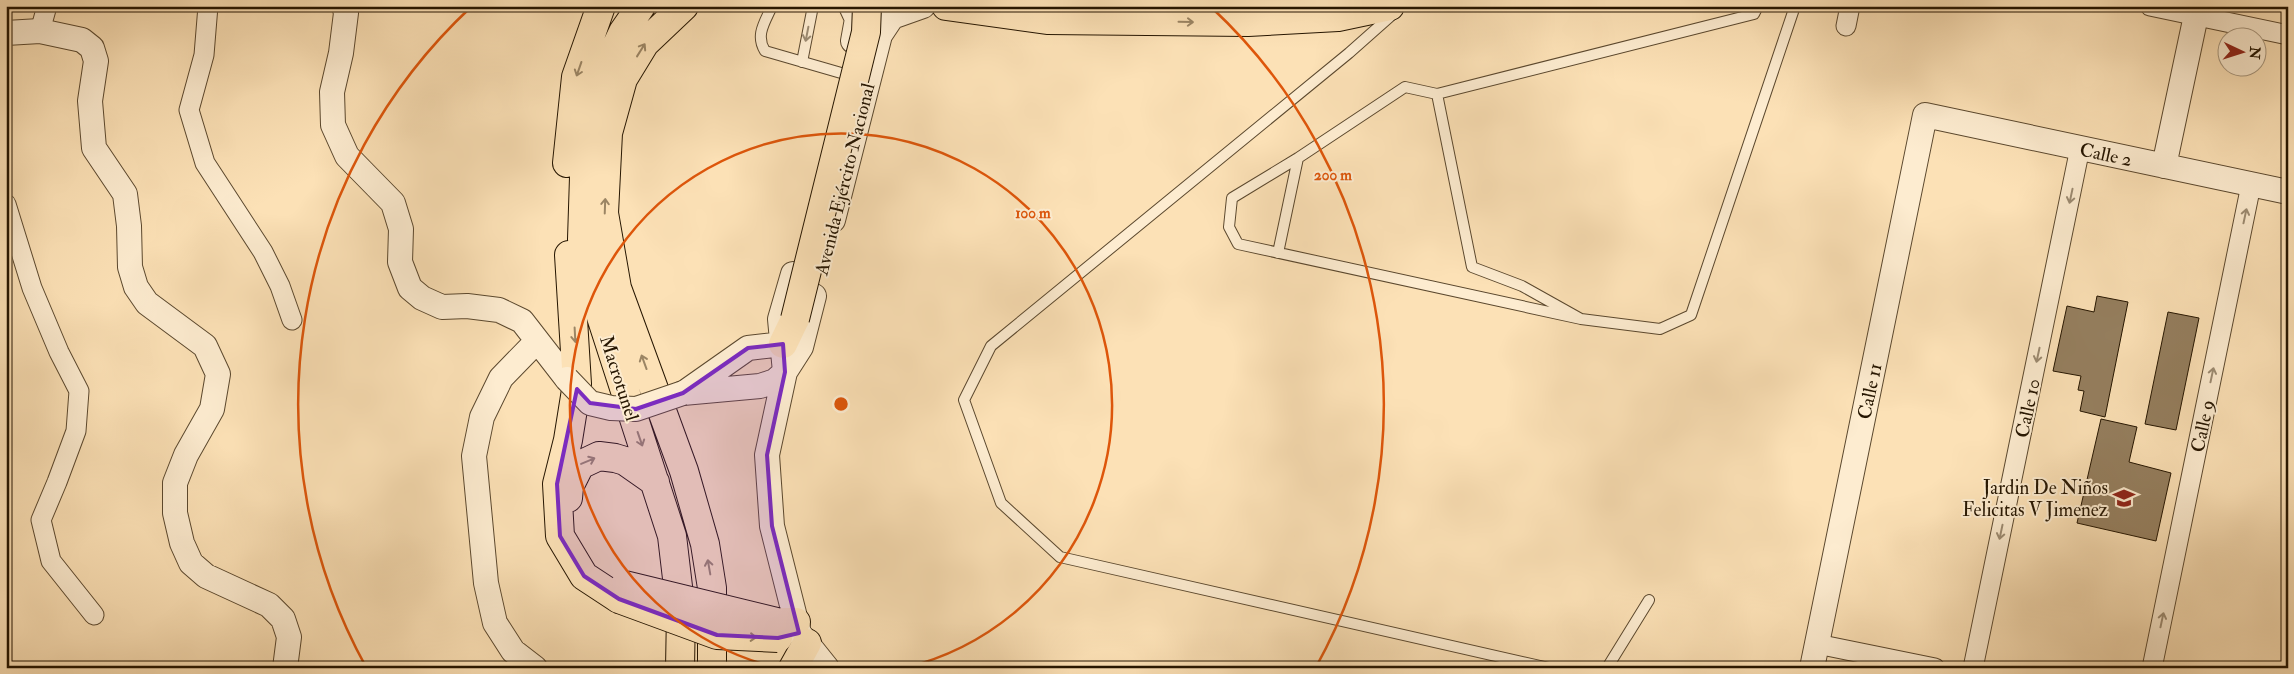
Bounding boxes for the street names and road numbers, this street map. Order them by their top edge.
street label: Avenida Ejército Nacional [809,81,880,279]
street label: Calle 2 [2077,138,2134,172]
street label: Macrotunel [594,333,644,424]
street label: Calle 11 [1852,361,1888,421]
street label: Calle 10 [2010,377,2046,440]
street label: Calle 9 [2186,398,2220,455]

